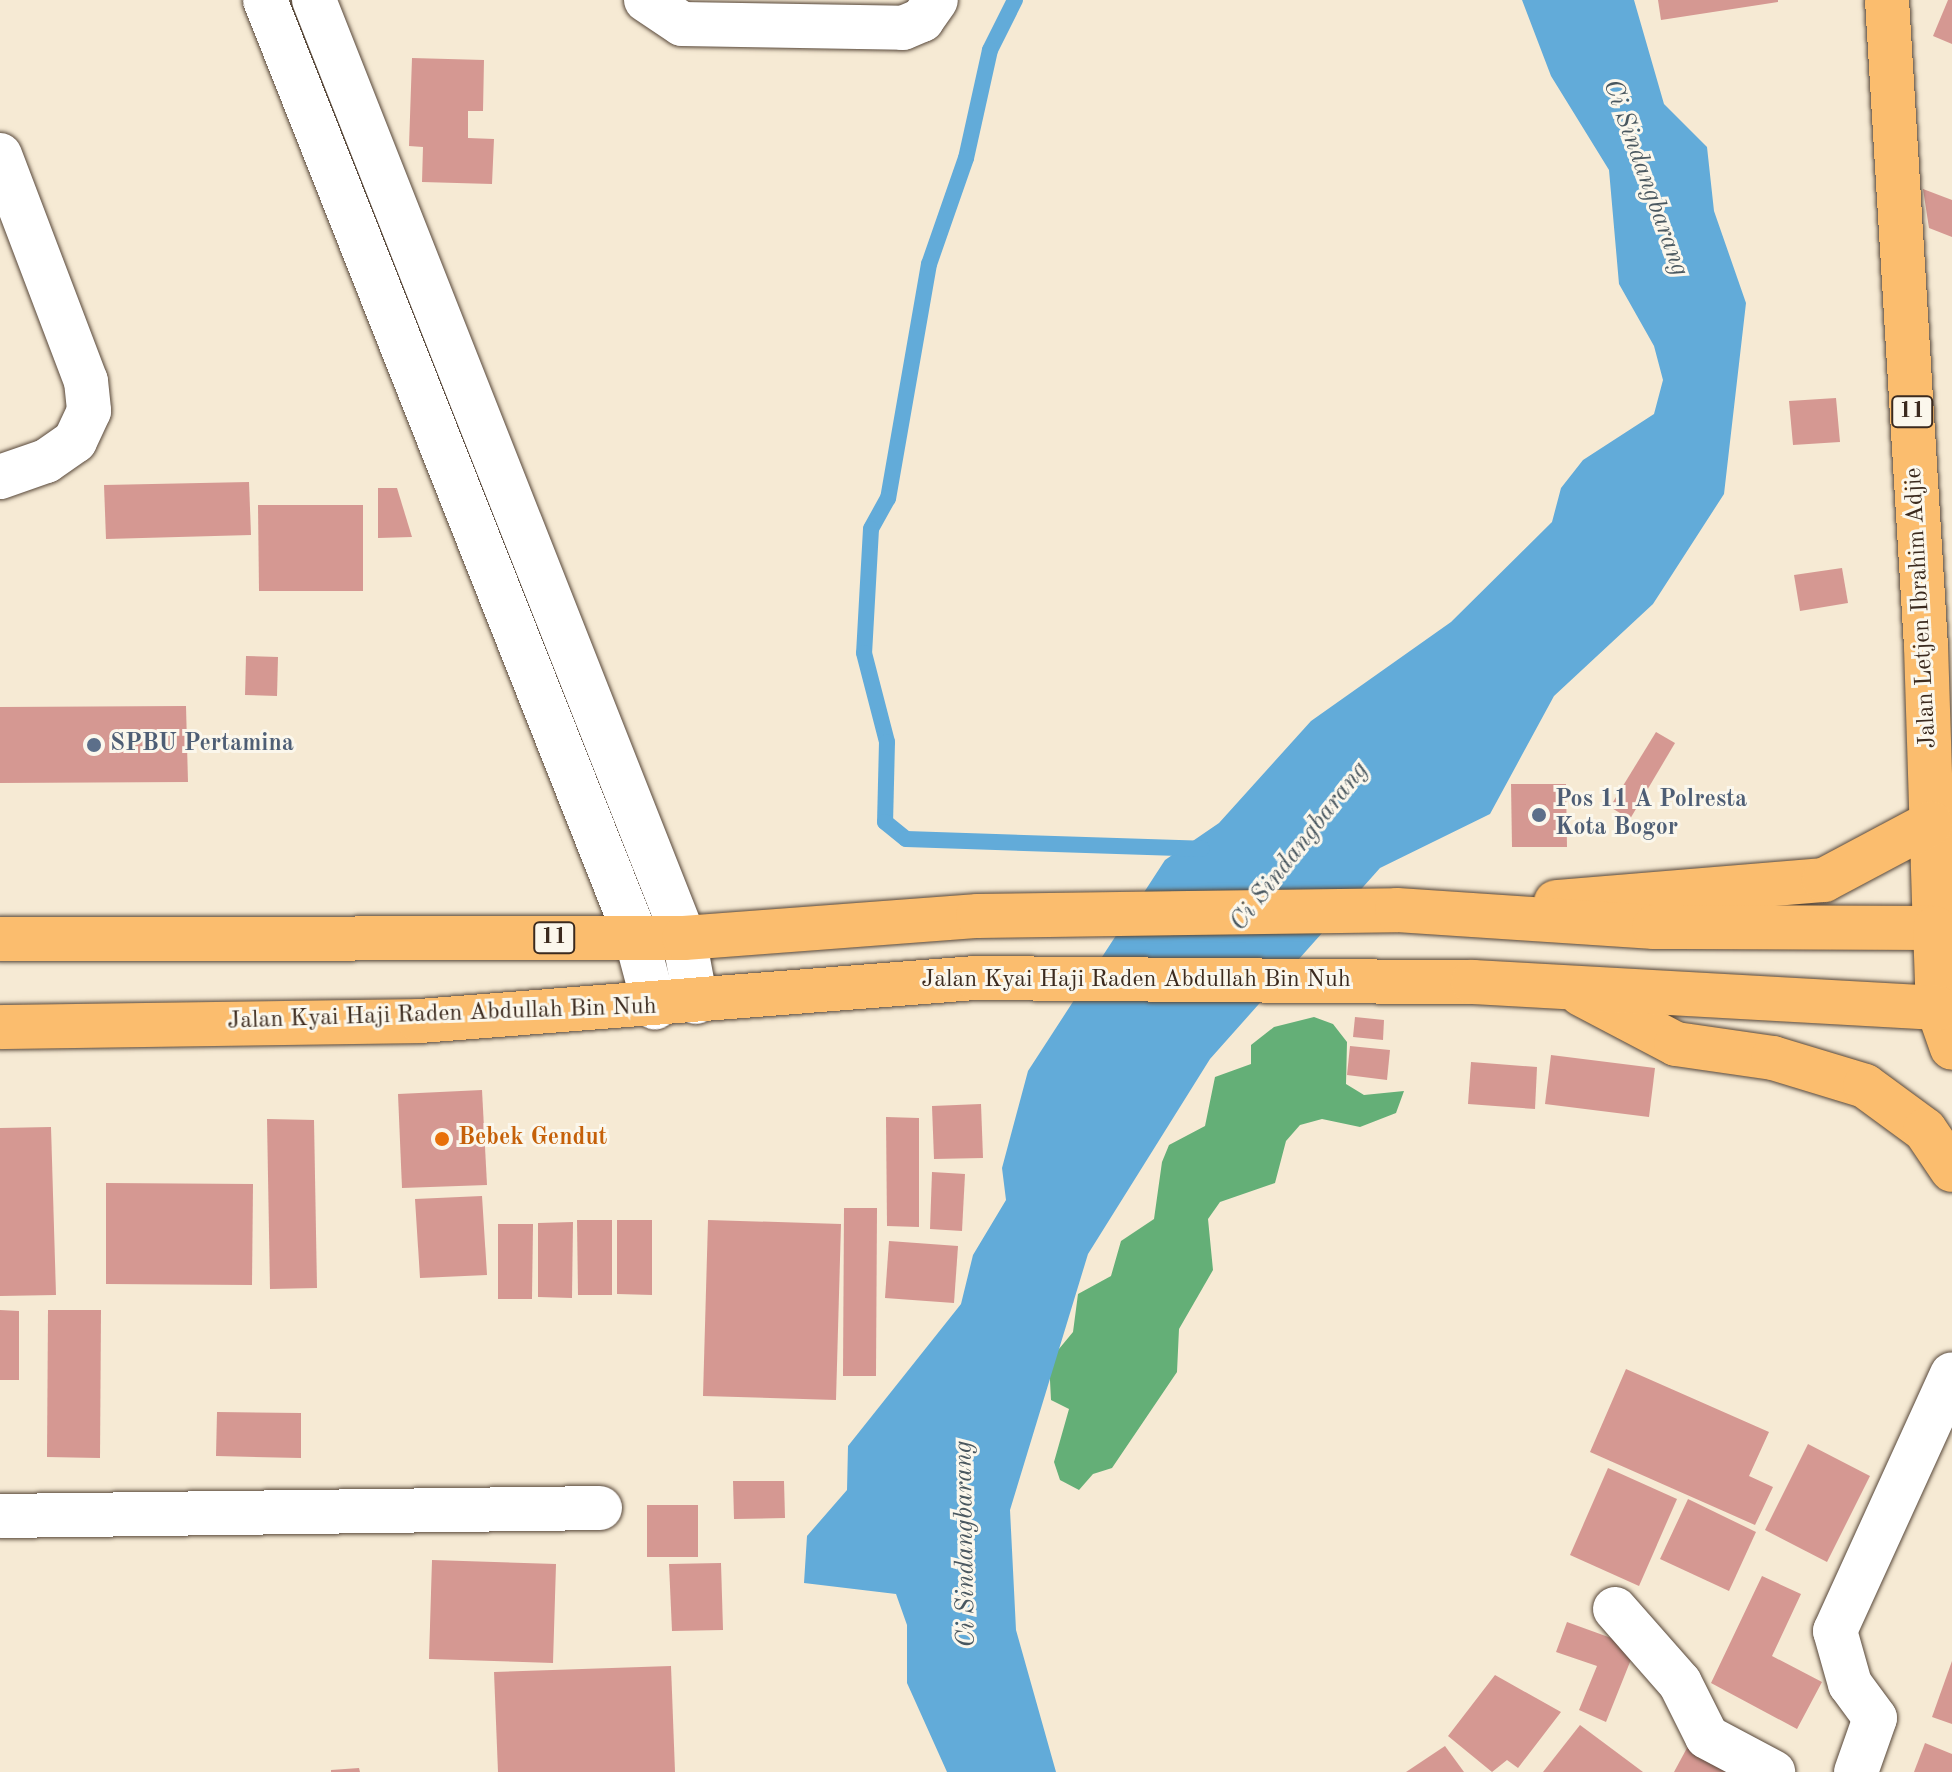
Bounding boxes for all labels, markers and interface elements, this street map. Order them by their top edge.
water label: Ci Sindangbarang [1595,75,1695,281]
road number: 11 [1890,394,1934,430]
street label: Jalan Letjen Ibrahim Adjie [1900,467,1944,749]
place label: SPBU Pertamina [110,731,294,759]
marker: SPBU Pertamina [85,736,103,754]
water label: Ci Sindangbarang [1224,756,1376,938]
place label: Pos 11 A Polresta Kota Bogor [1555,787,1747,843]
marker: Pos 11 A Polresta Kota Bogor [1530,806,1548,824]
road number: 11 [532,920,576,956]
street label: Jalan Kyai Haji Raden Abdullah Bin Nuh [921,967,1351,995]
street label: Jalan Kyai Haji Raden Abdullah Bin Nuh [227,993,657,1037]
place label: Bebek Gendut [458,1125,607,1153]
marker: Bebek Gendut [433,1130,451,1148]
water label: Ci Sindangbarang [949,1440,983,1648]

